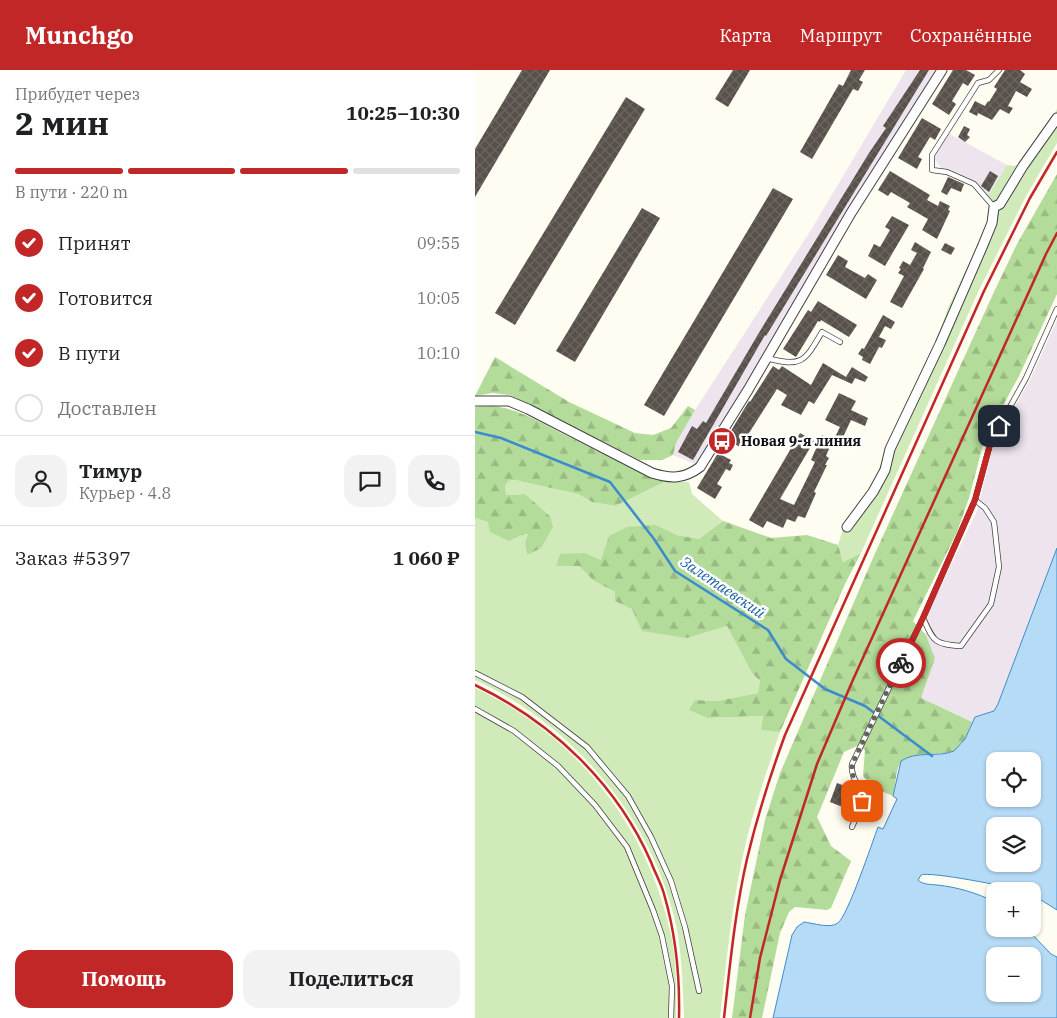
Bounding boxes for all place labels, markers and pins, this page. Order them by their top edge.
pin [978,405,1020,447]
bus stop icon: Новая 9-я линия [707,426,737,456]
place label: Новая 9-я линия [741,432,862,450]
pin [841,780,883,822]

